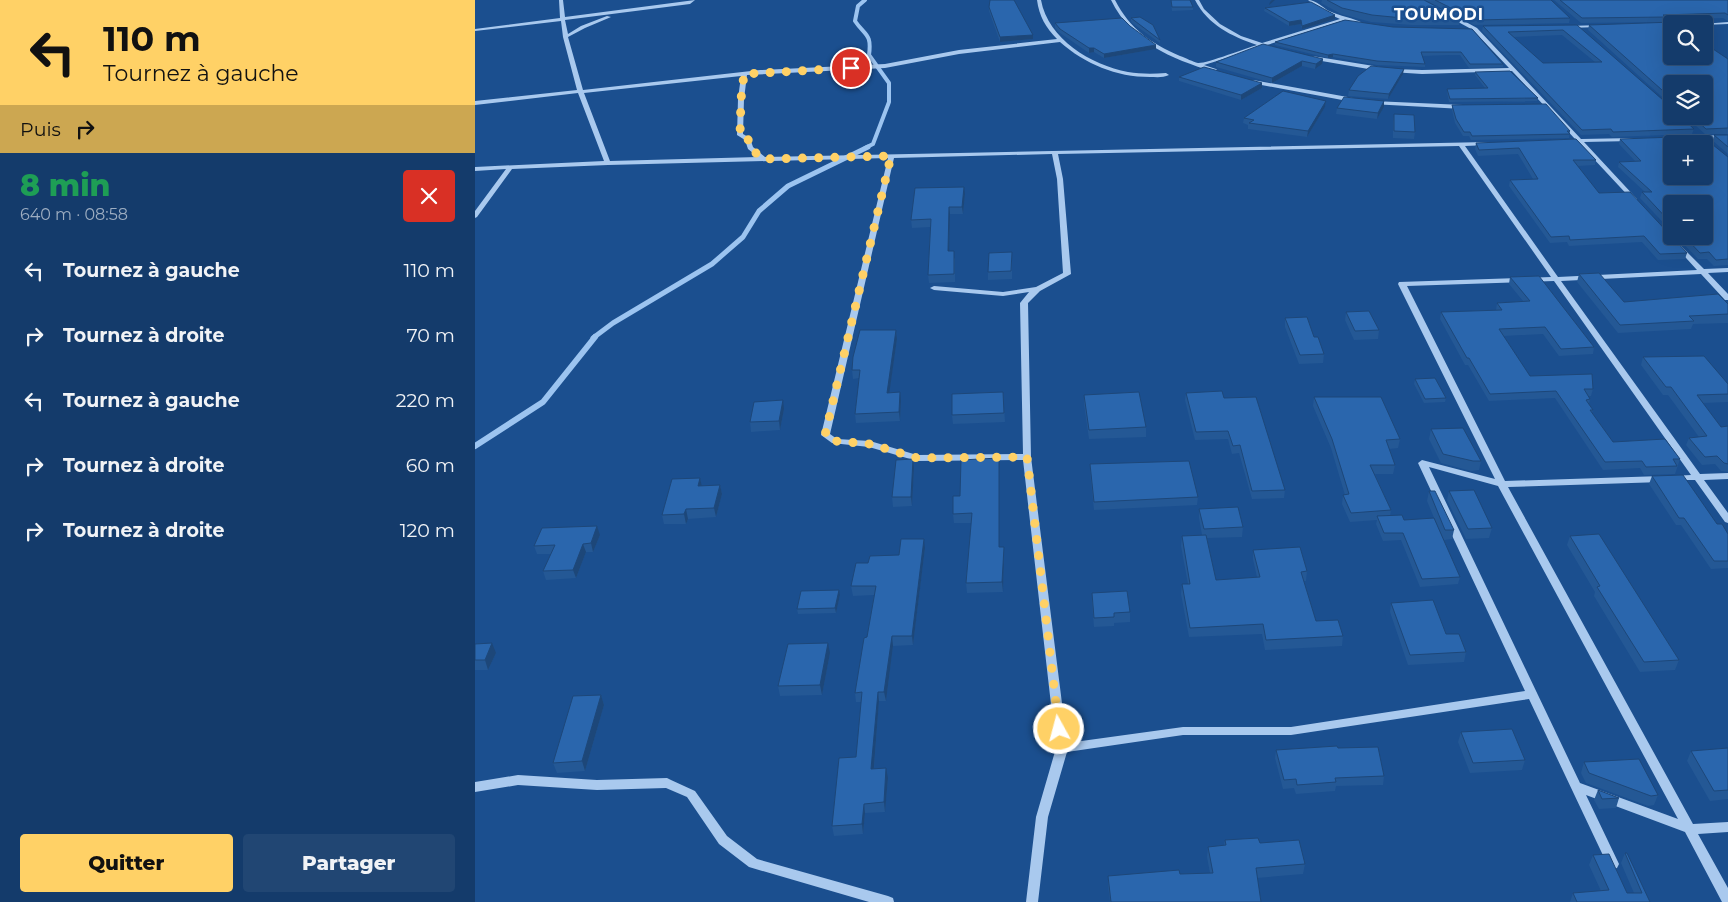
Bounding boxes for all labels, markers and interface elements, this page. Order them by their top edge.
district label: TOUMODI [1394,5,1484,24]
map controls [1663,15,1713,245]
button: search [1663,15,1713,65]
text: 110 m [103,17,201,60]
icon: left [20,20,85,85]
pin [830,47,872,89]
icon: arrive [837,54,865,82]
text: Tournez à gauche [103,60,299,87]
button: layers [1663,75,1713,125]
icon: right [71,115,99,143]
text: Puis [20,118,61,141]
button: + [1663,135,1713,185]
text: 8 min [20,167,110,204]
button: close [403,170,455,222]
button: − [1663,195,1713,245]
text: 640 m · 08:58 [20,205,128,224]
icon: left [20,257,48,285]
text: Tournez à gauche [63,259,240,282]
text: 110 m [404,259,455,282]
icon: right [20,322,48,350]
text: Tournez à droite [63,324,224,347]
text: 70 m [406,324,455,347]
icon: left [20,387,48,415]
text: Tournez à gauche [63,389,240,412]
text: 220 m [396,389,455,412]
icon: right [20,452,48,480]
text: Tournez à droite [63,454,224,477]
text: 60 m [406,454,455,477]
icon: right [20,517,48,545]
text: Tournez à droite [63,519,224,542]
text: 120 m [400,519,455,542]
position arrow [1032,702,1084,754]
button: Quitter [20,834,233,892]
button: Partager [243,834,455,892]

